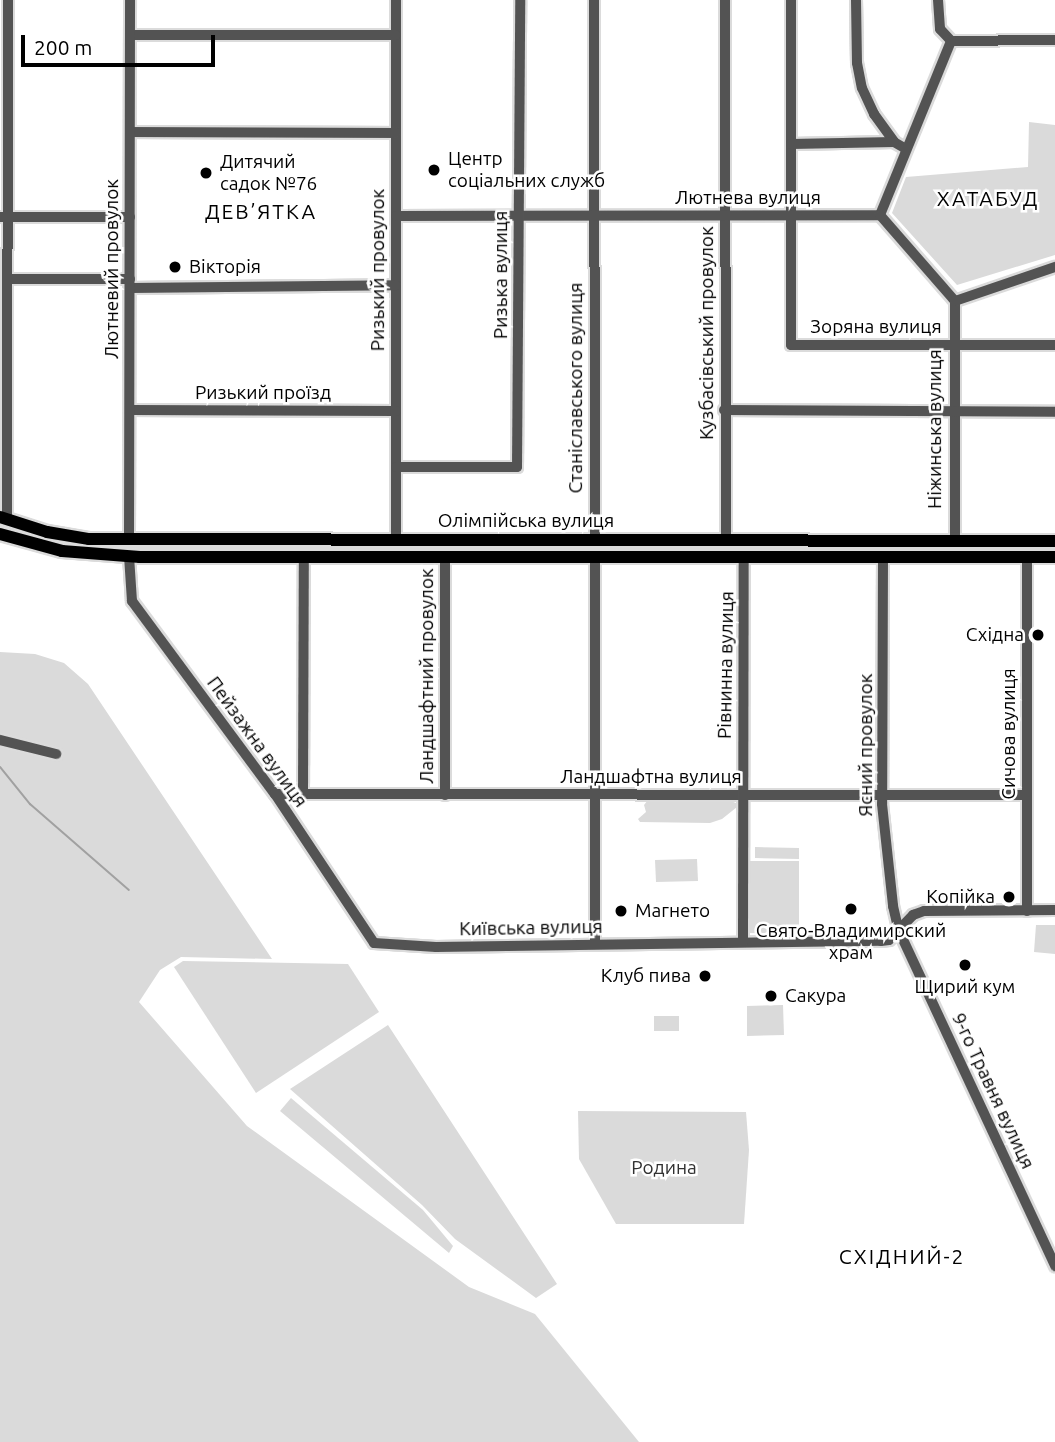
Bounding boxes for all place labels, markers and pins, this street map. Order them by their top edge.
place label: Центр соціальних служб [448,148,605,192]
place label: Дитячий садок №76 [220,151,317,195]
marker: Центр соціальних служб [426,162,442,178]
marker: Дитячий садок №76 [198,165,214,181]
place label: Вікторія [189,256,261,278]
marker: Вікторія [167,259,183,275]
place label: Східна [966,624,1024,646]
marker: Східна [1030,627,1046,643]
place label: Копійка [926,886,995,908]
marker: Копійка [1001,889,1017,905]
place label: Магнето [635,900,710,922]
marker: Свято-Владимирский храм [843,901,859,917]
marker: Магнето [613,903,629,919]
place label: Свято-Владимирский храм [756,920,946,964]
marker: Щирий кум [957,957,973,973]
place label: Клуб пива [601,965,691,987]
marker: Клуб пива [697,968,713,984]
place label: Щирий кум [915,976,1015,998]
place label: Сакура [785,985,846,1007]
marker: Сакура [763,988,779,1004]

